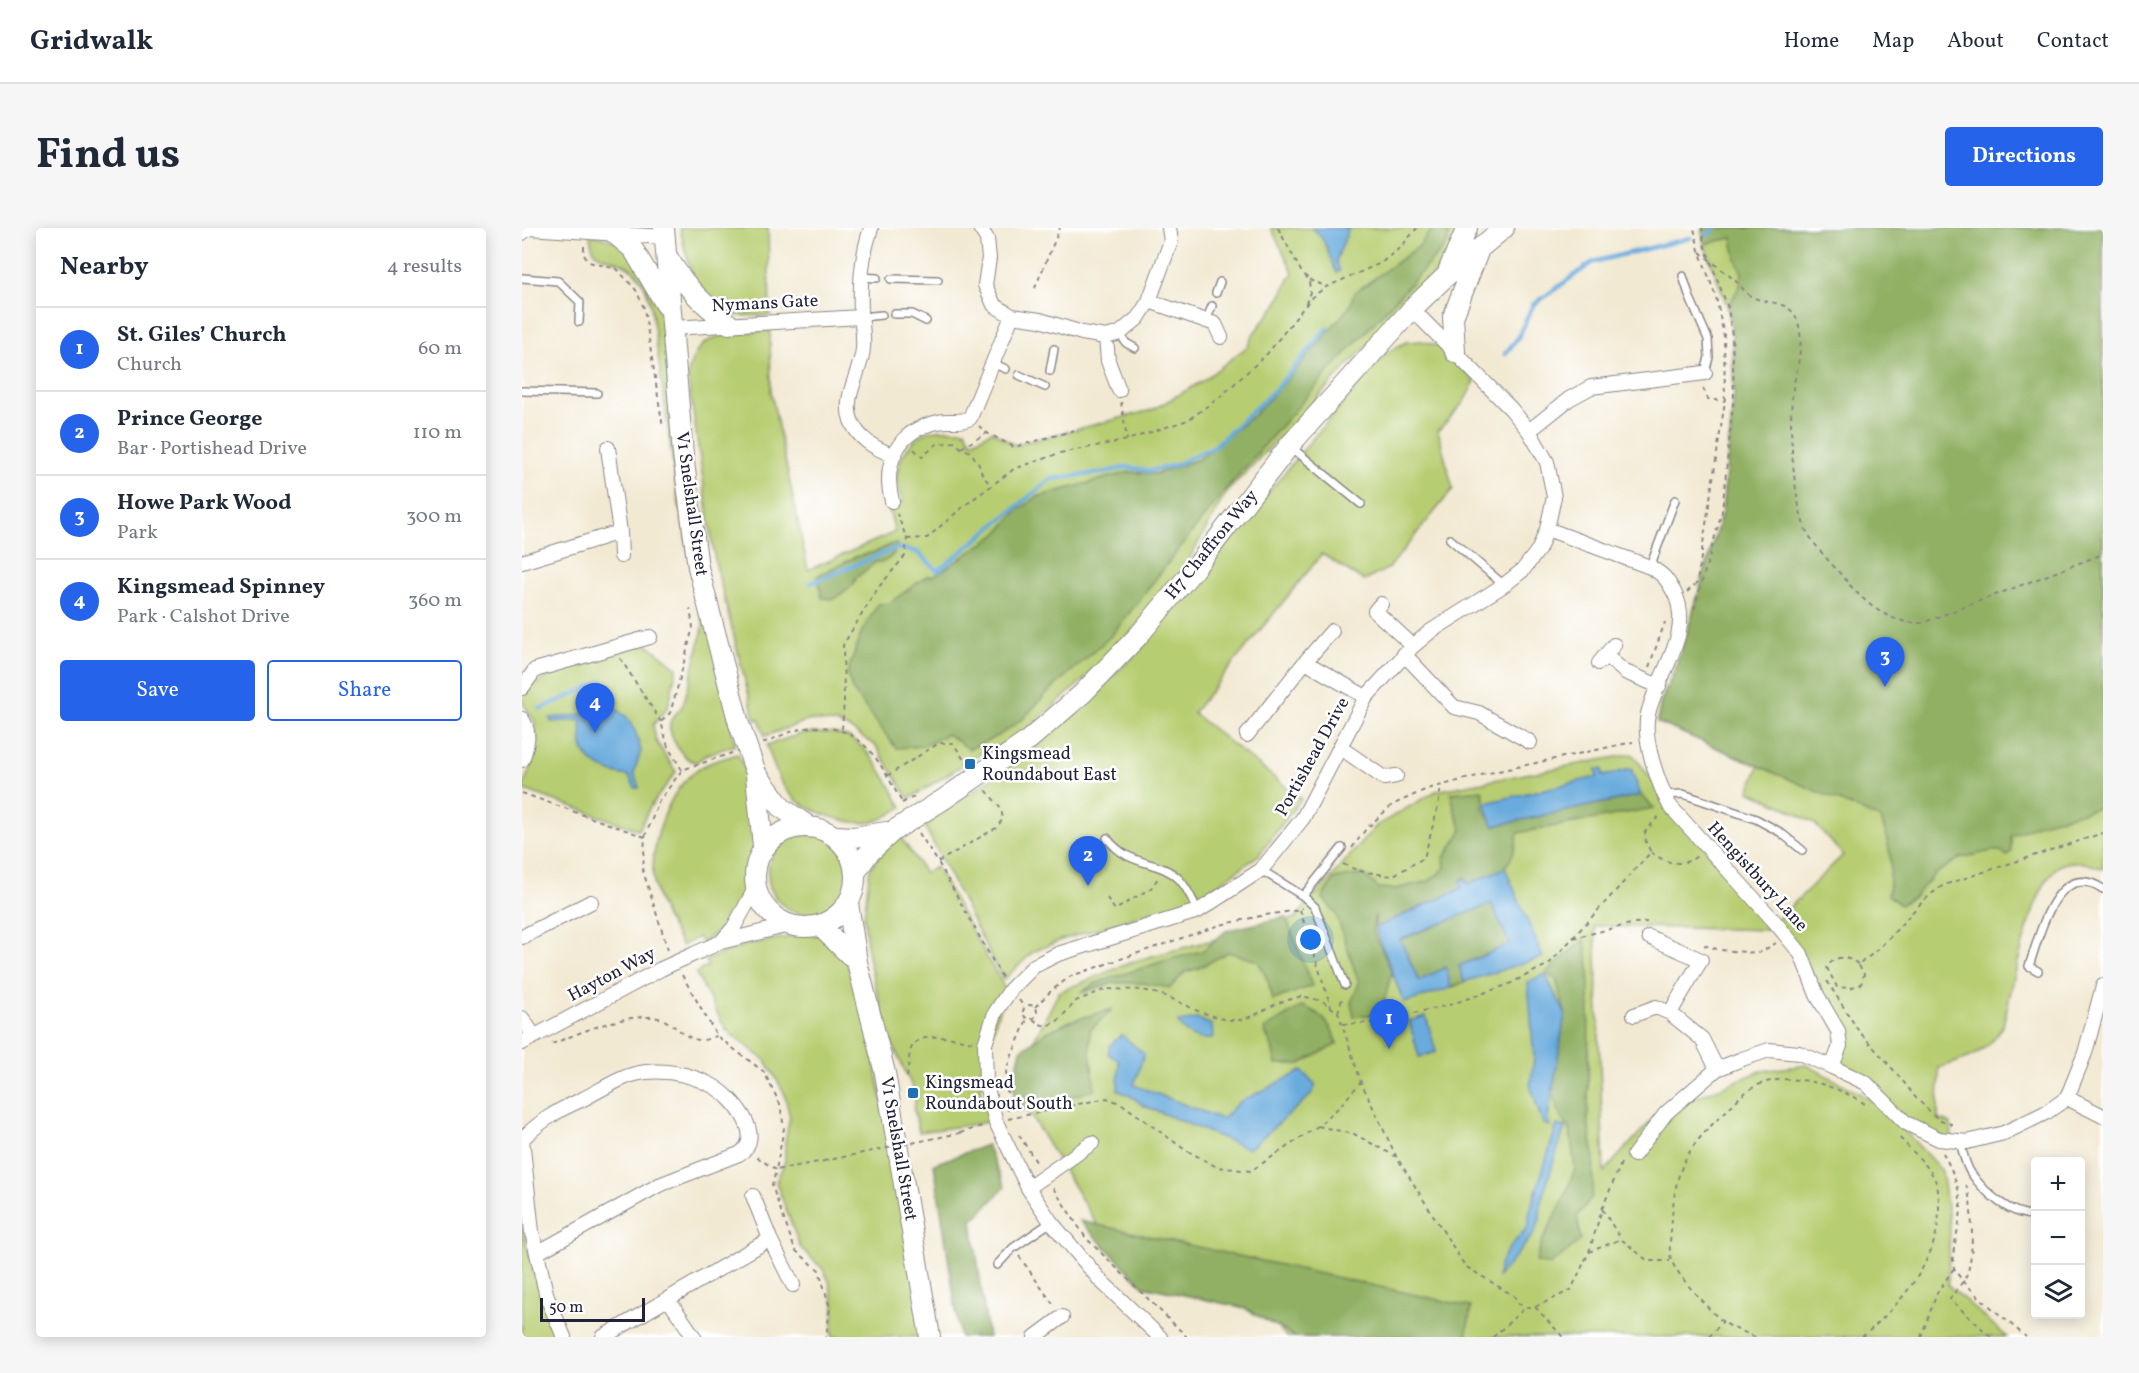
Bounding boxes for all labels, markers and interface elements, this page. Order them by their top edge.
text: Gridwalk [30,22,153,61]
text: Home [1784,27,1839,56]
text: Map [1872,27,1914,56]
text: About [1947,27,2004,56]
text: Contact [2037,27,2109,56]
text: Find us [36,127,180,186]
button: Directions [1945,127,2103,186]
text: Nearby [60,249,149,285]
text: 4 results [387,253,462,281]
street label: Nymans Gate [711,289,819,319]
text: St. Giles’ Church [117,320,286,351]
text: 1 [75,335,84,363]
text: 60 m [418,335,462,363]
text: Church [117,351,182,379]
text: Prince George [117,404,263,435]
text: 2 [74,419,85,447]
text: 110 m [413,419,462,447]
street label: V1 Snelshall Street [668,430,714,578]
text: Bar · Portishead Drive [117,435,307,463]
street label: H7 Chaffron Way [1160,484,1264,605]
text: Howe Park Wood [117,488,292,519]
text: 3 [74,503,85,531]
text: 300 m [406,503,462,531]
text: Park [117,519,158,547]
text: Kingsmead Spinney [117,572,325,603]
text: 4 [73,587,86,615]
text: 360 m [408,587,462,615]
text: Park · Calshot Drive [117,603,290,631]
pin: 3 [1866,638,1904,687]
button: Save [60,660,255,721]
button: Share [267,660,462,721]
pin: 4 [576,684,614,733]
street label: Portishead Drive [1270,693,1356,821]
place label: Kingsmead Roundabout East [982,742,1117,788]
marker: Kingsmead Roundabout East [963,757,977,771]
street label: Hengistbury Lane [1701,817,1813,937]
pin: 2 [1068,836,1108,886]
your location [1296,925,1325,954]
street label: Hayton Way [564,941,661,1009]
pin: 1 [1370,1000,1408,1049]
place label: Kingsmead Roundabout South [925,1071,1073,1117]
street label: V1 Snelshall Street [873,1075,923,1223]
marker: Kingsmead Roundabout South [906,1086,920,1100]
map controls [2031,1157,2085,1319]
button: + [2031,1157,2085,1211]
button: − [2031,1211,2085,1265]
button: layers [2031,1265,2085,1319]
scale bar [540,1295,645,1322]
text: 50 m [549,1297,583,1319]

